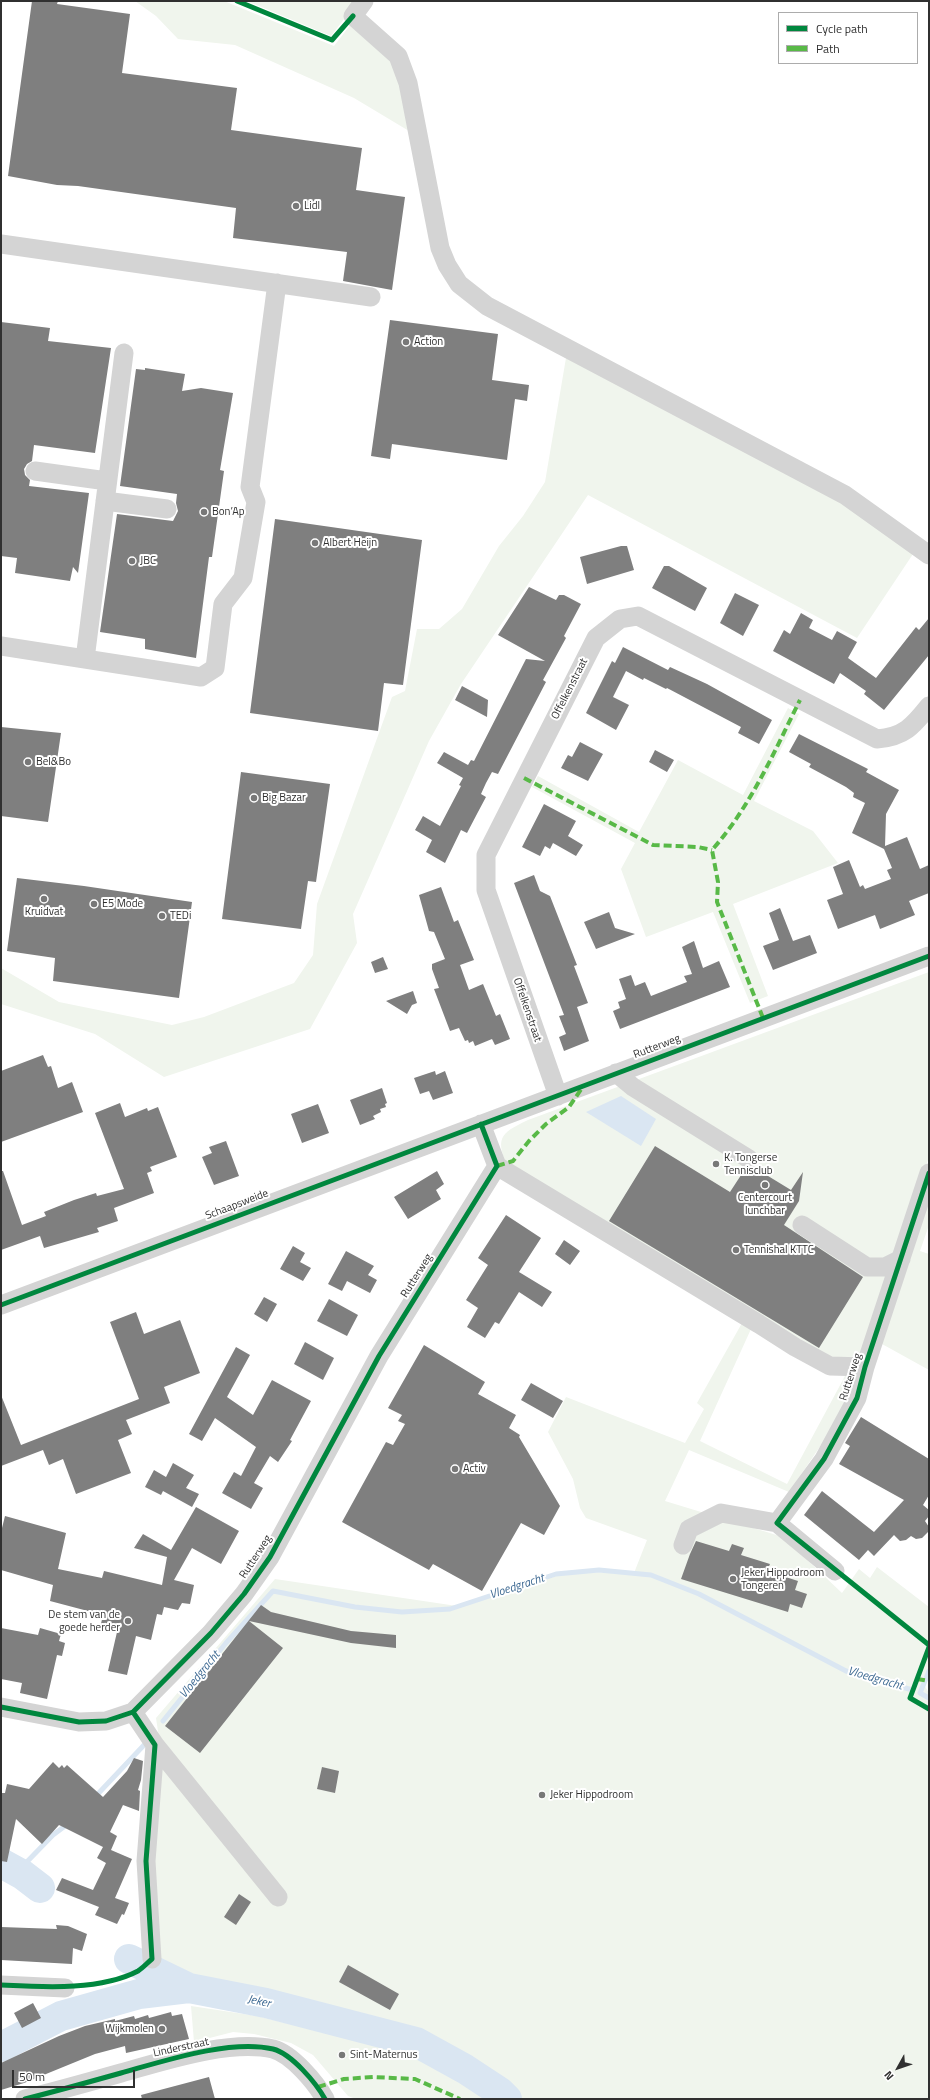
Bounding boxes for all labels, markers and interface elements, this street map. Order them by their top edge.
legend [778,12,918,64]
text: Cycle path [816,19,868,38]
text: Path [816,39,840,58]
place label: Lidl [304,199,320,213]
marker: Lidl [291,201,301,211]
place label: Action [414,335,443,349]
marker: Action [401,337,411,347]
place label: Bon’Ap [212,505,245,519]
marker: Bon’Ap [199,507,209,517]
place label: Albert Heijn [323,536,377,550]
marker: Albert Heijn [310,538,320,548]
place label: JBC [140,554,156,568]
marker: JBC [127,556,137,566]
street label: Offelkenstraat [549,656,591,722]
place label: Bel&Bo [36,755,71,769]
marker: Bel&Bo [23,757,33,767]
place label: Big Bazar [262,791,306,805]
marker: Big Bazar [249,793,259,803]
marker: Kruidvat [39,894,49,904]
place label: E5 Mode [102,897,143,911]
marker: E5 Mode [89,899,99,909]
place label: Kruidvat [25,905,63,919]
place label: TEDi [170,909,191,923]
marker: TEDi [157,911,167,921]
street label: Offelkenstraat [510,976,544,1044]
street label: Rutterweg [632,1032,682,1062]
place label: K. Tongerse Tennisclub [724,1151,777,1177]
marker: K. Tongerse Tennisclub [711,1159,721,1169]
marker: Centercourt lunchbar [760,1180,770,1190]
street label: Schaapsweide [204,1187,270,1223]
place label: Centercourt lunchbar [738,1191,792,1217]
place label: Tennishal KTTC [744,1243,814,1257]
marker: Tennishal KTTC [731,1245,741,1255]
street label: Rutterweg [398,1252,436,1300]
street label: Rutterweg [837,1352,865,1402]
place label: Activ [463,1462,486,1476]
marker: Activ [450,1464,460,1474]
street label: Rutterweg [237,1533,275,1581]
place label: Jeker Hippodroom Tongeren [741,1566,824,1592]
water label: Vloedgracht [488,1571,546,1603]
marker: Jeker Hippodroom Tongeren [728,1574,738,1584]
place label: De stem van de goede herder [48,1608,120,1634]
marker: De stem van de goede herder [123,1616,133,1626]
water label: Vloedgracht [177,1649,223,1701]
water label: Vloedgracht [846,1664,904,1694]
place label: Jeker Hippodroom [550,1788,633,1802]
marker: Jeker Hippodroom [537,1790,547,1800]
water label: Jeker [246,1993,272,2011]
place label: Wijkmolen [105,2022,154,2036]
marker: Wijkmolen [157,2024,167,2034]
street label: Linderstraat [152,2036,210,2060]
place label: Sint-Maternus [350,2048,418,2062]
north arrow [878,2048,918,2088]
marker: Sint-Maternus [337,2050,347,2060]
scale bar [14,2062,137,2088]
text: 50 m [19,2067,45,2086]
text: N [880,2068,897,2084]

